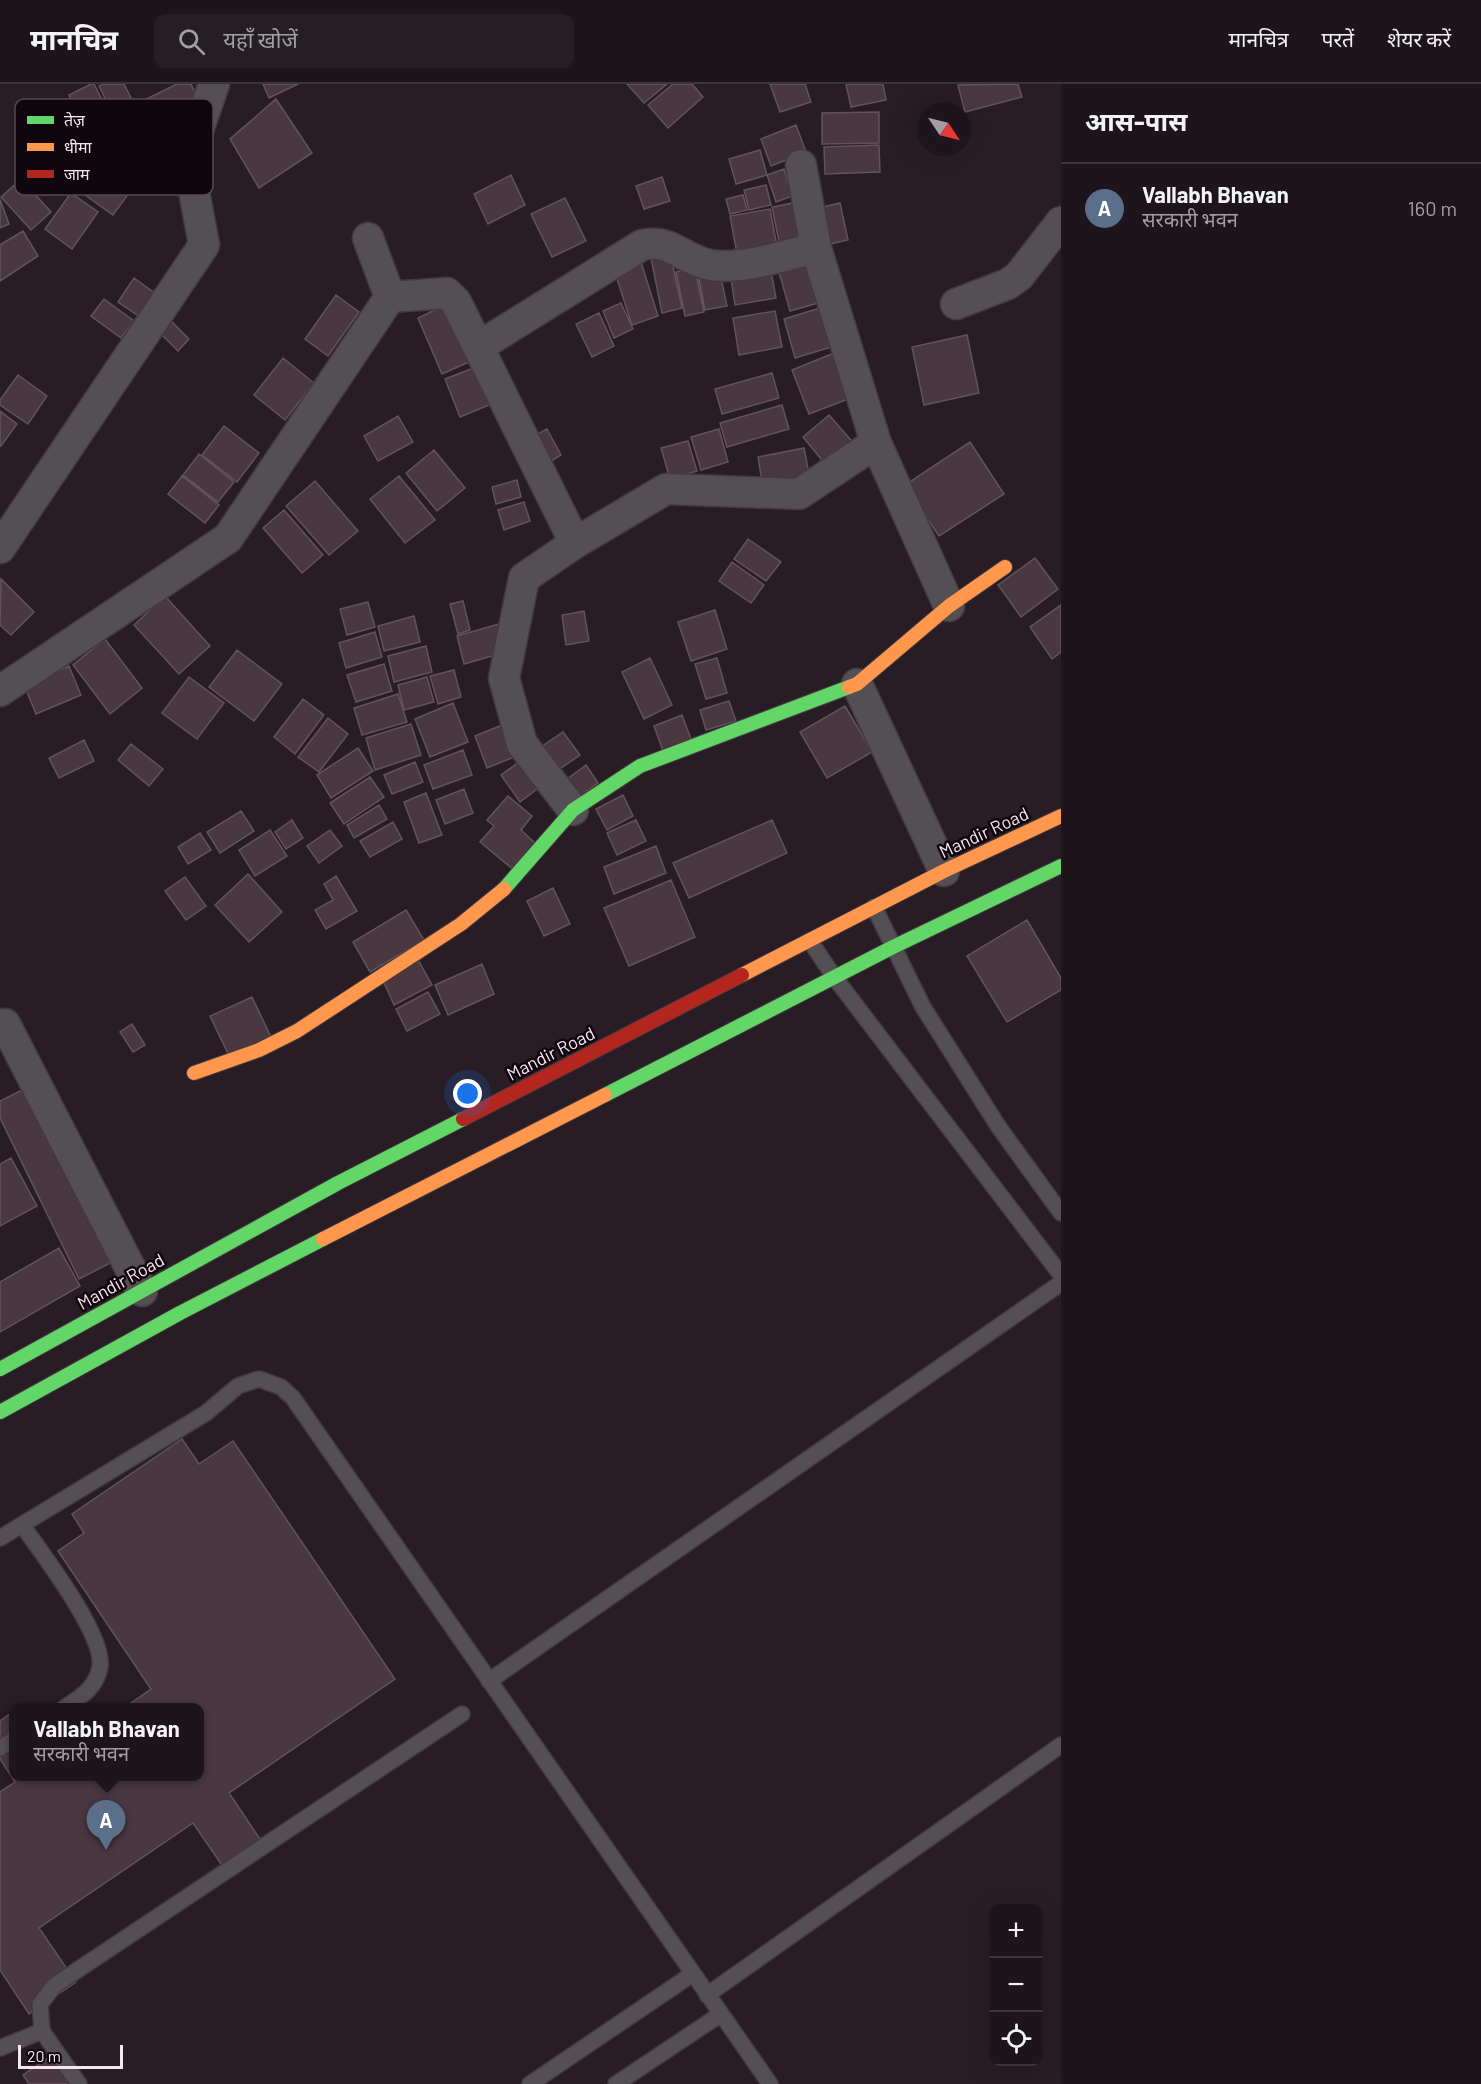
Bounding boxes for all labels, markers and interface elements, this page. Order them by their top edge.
search box [154,14,574,68]
text: मानचित्र [30,22,118,56]
icon: search [175,25,208,58]
text: यहाँ खोजें [223,26,298,52]
text: मानचित्र [1229,26,1289,51]
text: परतें [1322,26,1354,51]
text: शेयर करें [1387,26,1451,51]
legend [15,99,213,195]
north arrow [917,102,971,156]
text: आस-पास [1085,105,1187,136]
text: तेज़ [64,110,86,129]
text: धीमा [64,137,93,156]
text: जाम [64,164,90,183]
text: Vallabh Bhavan [1142,181,1289,207]
text: A [1098,196,1111,220]
text: 160 m [1408,196,1457,220]
text: सरकारी भवन [1142,207,1238,231]
street label: Mandir Road [935,802,1032,862]
street label: Mandir Road [503,1022,598,1085]
your location [453,1079,482,1108]
street label: Mandir Road [73,1248,168,1314]
popup [9,1703,204,1781]
text: Vallabh Bhavan [33,1715,180,1741]
text: सरकारी भवन [33,1741,129,1765]
pin: A [86,1800,126,1850]
map controls [989,1904,1043,2066]
button: + [989,1904,1043,1958]
button: − [989,1958,1043,2012]
button: locate [989,2012,1043,2066]
scale bar [18,2042,123,2070]
text: 20 m [27,2046,61,2065]

